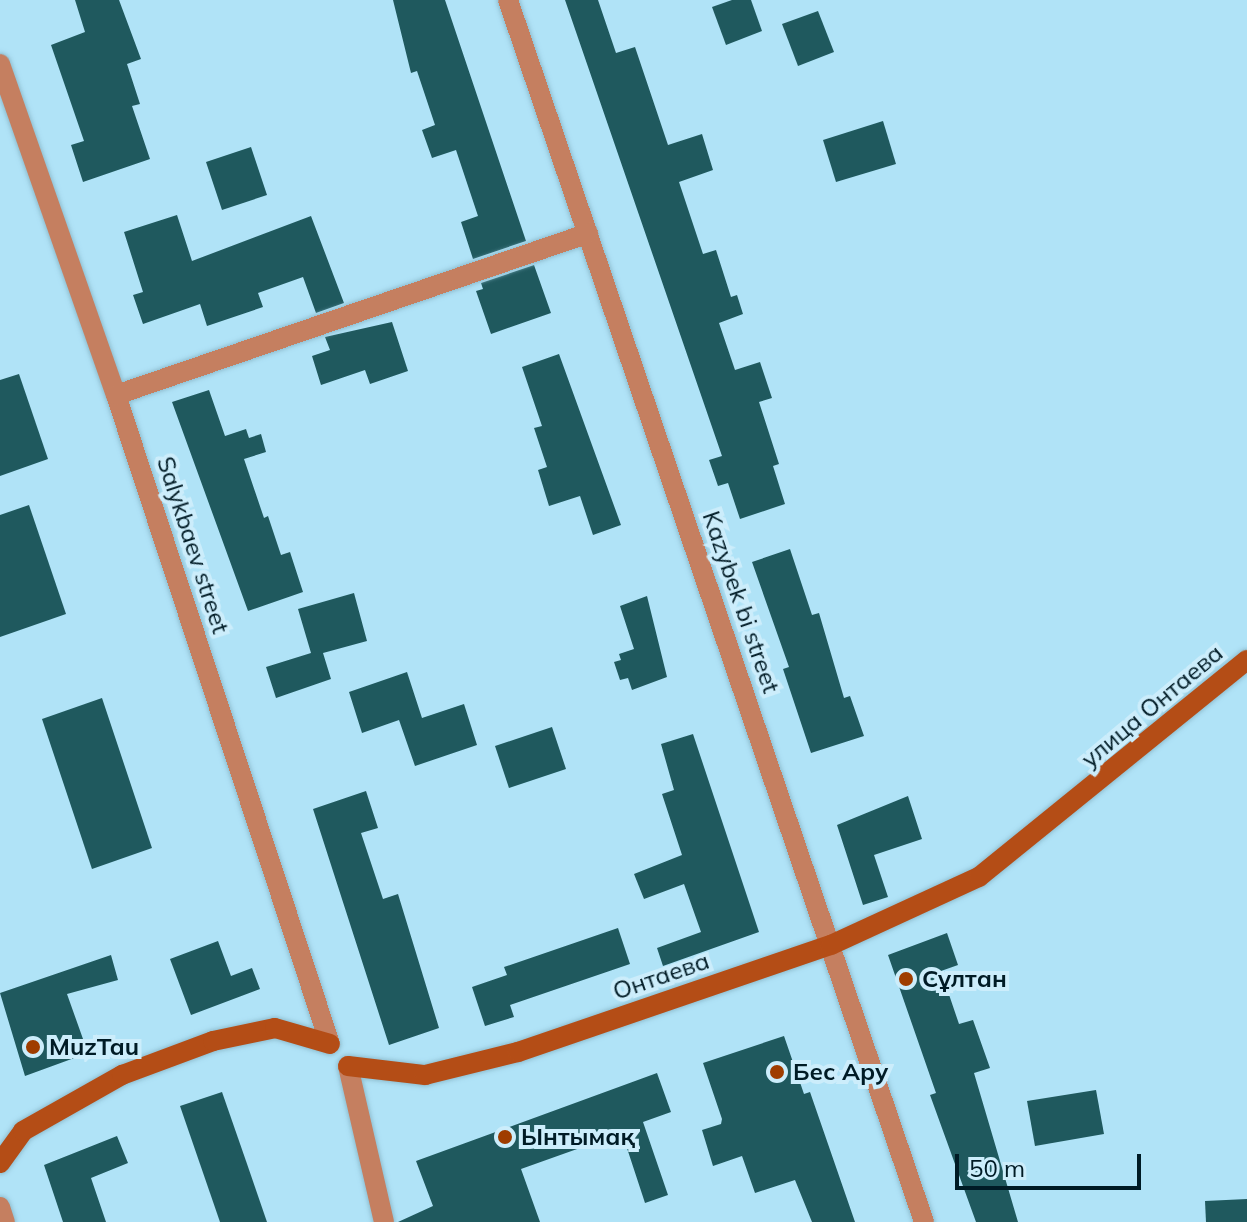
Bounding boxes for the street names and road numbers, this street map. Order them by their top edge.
street label: Salykbaev street [151,453,235,637]
street label: Kazybek bi street [696,507,786,697]
street label: улица Онтаева [1075,638,1229,774]
street label: Онтаева [609,946,713,1006]

